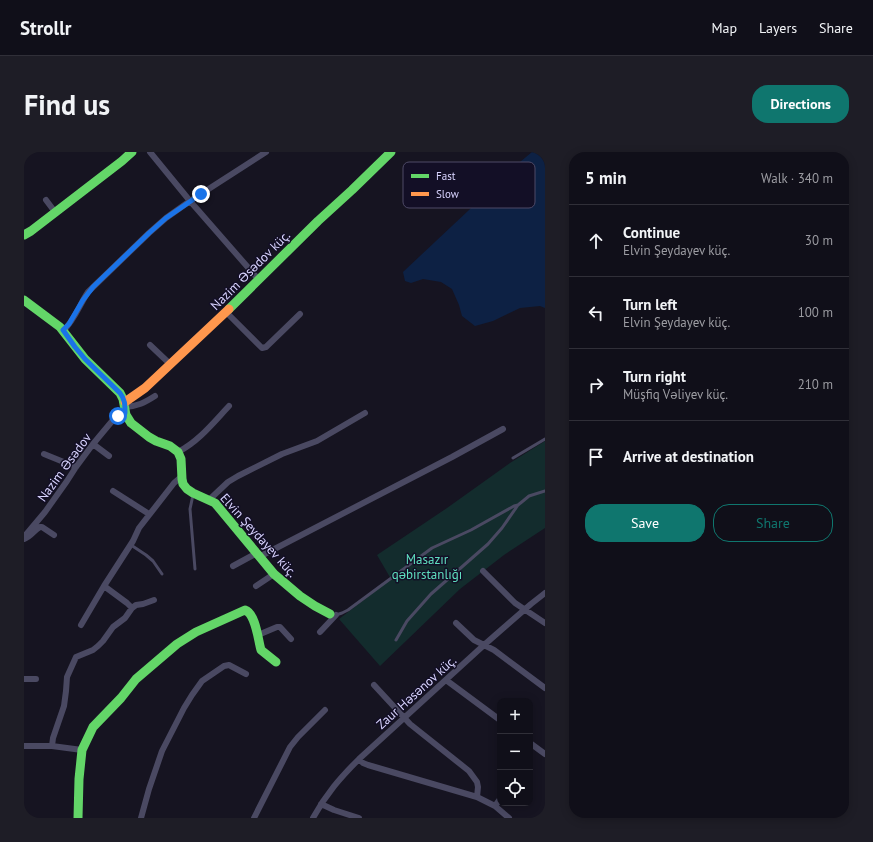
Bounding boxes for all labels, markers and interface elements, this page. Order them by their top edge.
text: Strollr [20,16,71,40]
text: Map [711,19,737,37]
text: Layers [759,19,797,37]
text: Share [819,19,853,37]
button: Directions [752,85,849,123]
text: Find us [24,86,110,123]
legend [403,162,535,208]
text: 5 min [585,167,626,189]
text: Fast [436,169,456,183]
text: Walk · 340 m [761,170,833,187]
route end [192,185,210,203]
text: Slow [436,187,459,201]
text: Continue [623,223,680,242]
street label: Nazim Əsədov küç. [207,227,294,314]
icon: ahead [585,230,607,252]
text: 30 m [805,232,833,249]
text: Elvin Şeydayev küç. [623,242,730,259]
text: Turn left [623,295,677,314]
icon: left [585,302,607,324]
text: 100 m [798,304,833,321]
text: Elvin Şeydayev küç. [623,314,730,331]
text: Turn right [623,367,686,386]
icon: right [585,374,607,396]
text: 210 m [798,376,833,393]
text: Müşfiq Vəliyev küç. [623,386,728,403]
route start [109,407,127,425]
street label: Nazim Əsədov [34,429,96,505]
icon: arrive [585,446,607,468]
text: Arrive at destination [623,447,754,466]
street label: Elvin Şeydayev küç. [216,490,301,581]
button: Save [585,504,705,542]
button: Share [713,504,833,542]
park label: Masazır qəbirstanlığı [392,551,462,583]
street label: Zaur Həsənov küç. [373,652,460,733]
map controls [497,698,533,806]
button: + [497,698,533,734]
button: − [497,734,533,770]
button: locate [497,770,533,806]

